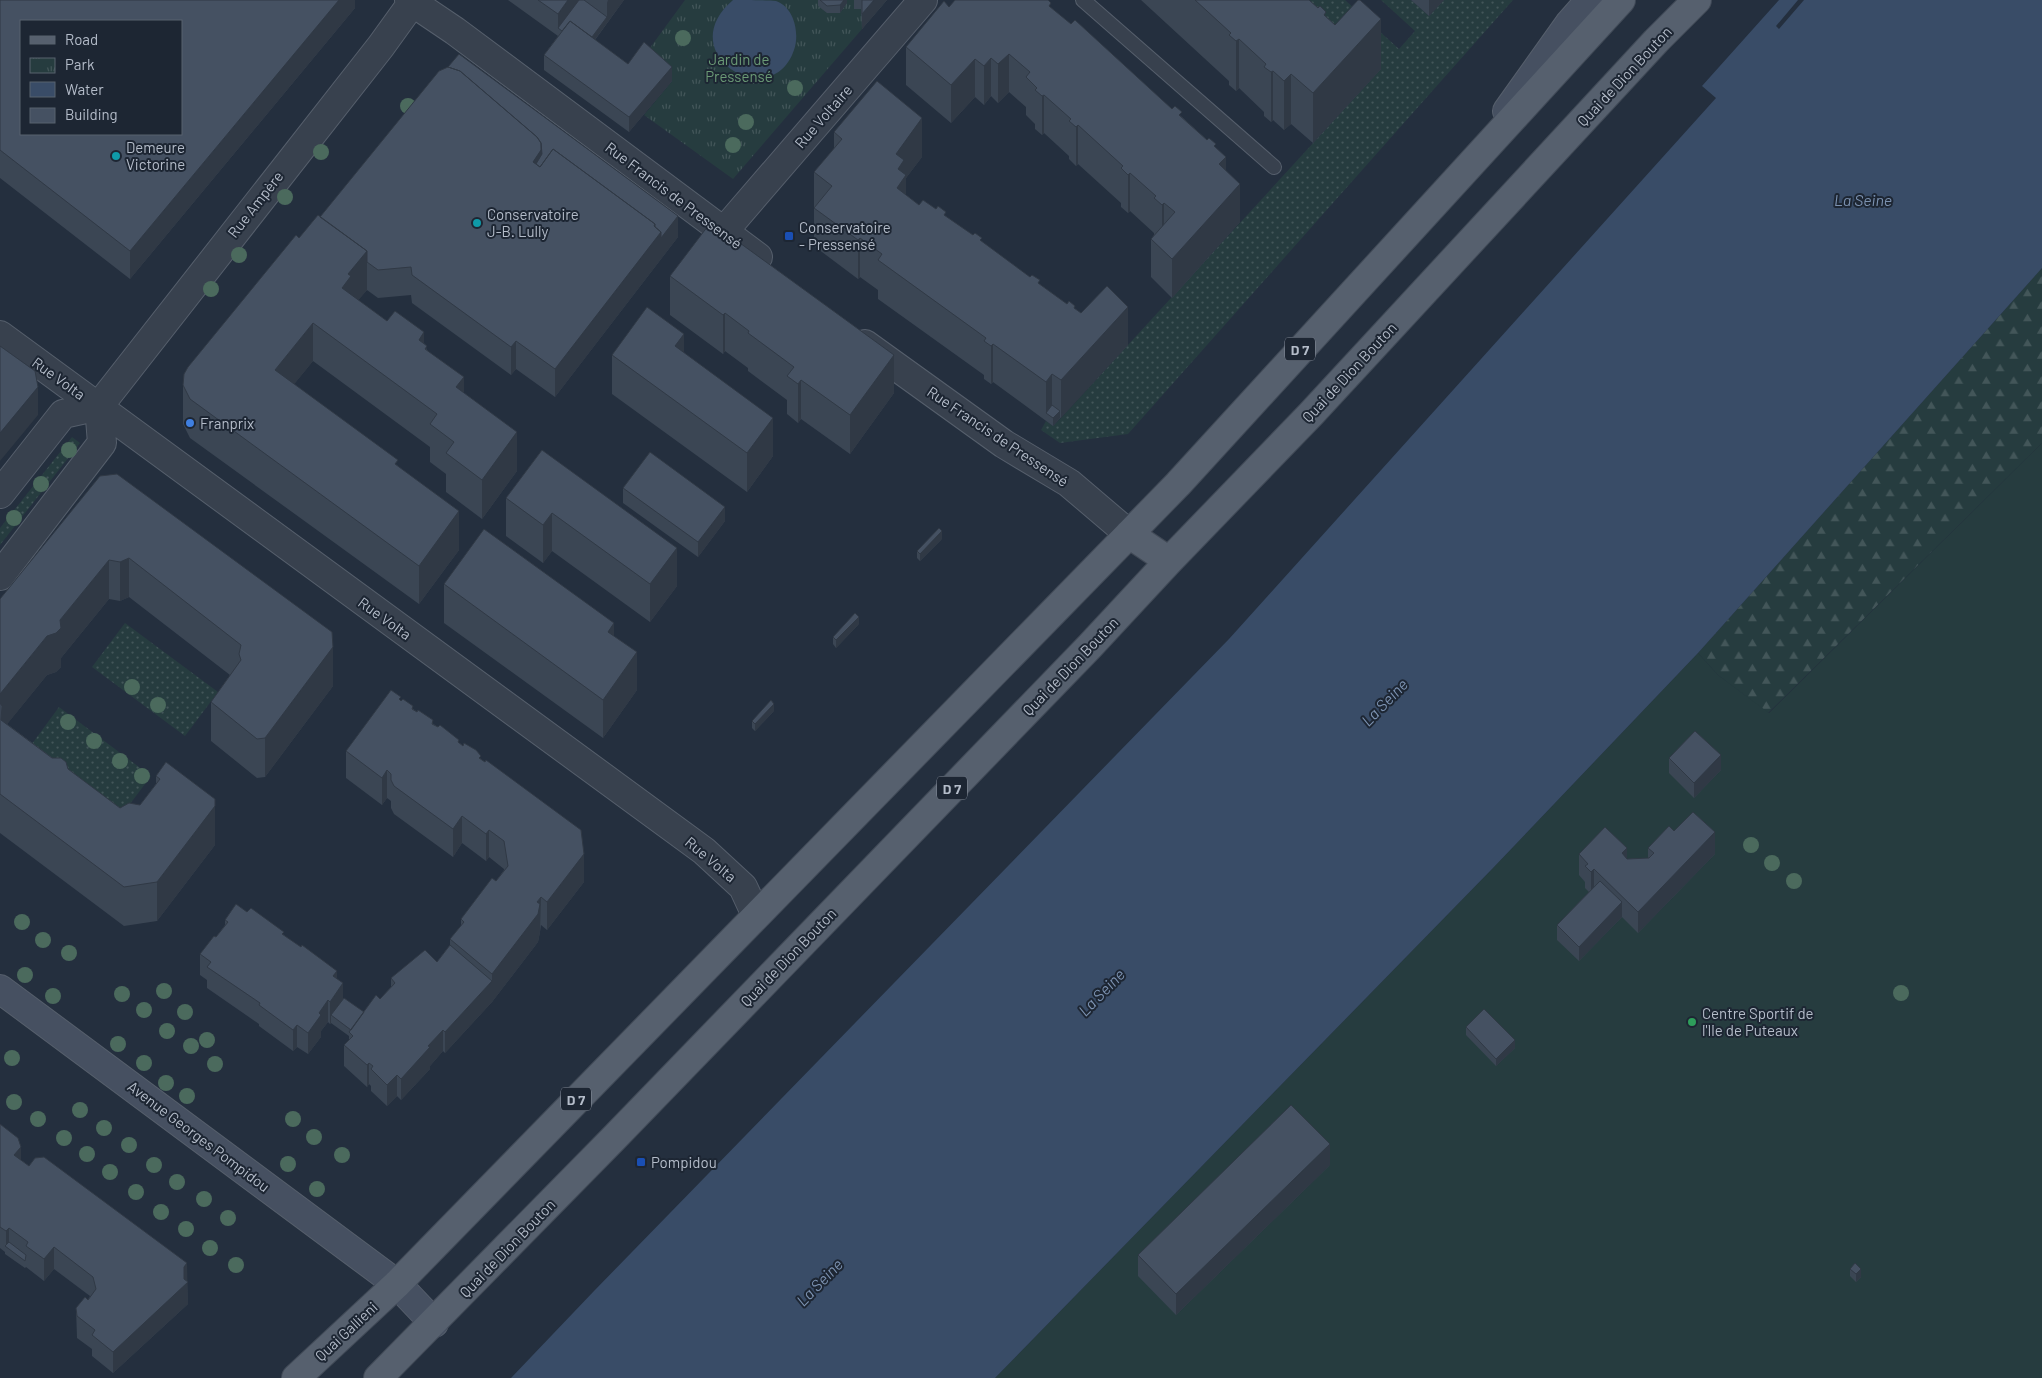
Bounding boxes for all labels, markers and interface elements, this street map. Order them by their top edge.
legend [20,20,182,135]
street label: Quai de Dion Bouton [1573,22,1675,130]
text: Road [65,30,98,48]
park label: Jardin de Pressensé [705,50,773,85]
text: Park [65,55,95,73]
text: Water [65,80,104,98]
street label: Rue Voltaire [791,81,855,151]
text: Building [65,105,118,123]
place label: Demeure Victorine [126,138,185,173]
street label: Rue Francis de Pressensé [602,138,746,252]
marker: Demeure Victorine [110,150,122,162]
street label: Rue Ampère [224,167,286,241]
water label: La Seine [1834,190,1892,209]
place label: Conservatoire J-B. Lully [487,205,579,240]
marker: Conservatoire J-B. Lully [471,217,483,229]
place label: Conservatoire - Pressensé [799,218,891,253]
marker: Conservatoire - Pressensé [783,230,795,242]
street label: Quai de Dion Bouton [1298,318,1400,426]
road number: D 7 [1285,338,1315,360]
street label: Rue Volta [29,353,89,403]
street label: Rue Francis de Pressensé [924,382,1072,490]
place label: Franprix [200,414,254,432]
marker: Franprix [184,417,196,429]
street label: Rue Volta [355,593,415,643]
street label: Quai de Dion Bouton [1018,613,1122,719]
water label: La Seine [1357,674,1411,730]
road number: D 7 [937,776,967,800]
street label: Rue Volta [682,832,740,886]
street label: Quai de Dion Bouton [736,904,840,1010]
water label: La Seine [1074,964,1128,1020]
place label: Centre Sportif de l'Ile de Puteaux [1702,1004,1814,1039]
marker: Centre Sportif de l'Ile de Puteaux [1686,1016,1698,1028]
street label: Avenue Georges Pompidou [124,1077,274,1195]
road number: D 7 [561,1088,591,1110]
place label: Pompidou [651,1153,717,1171]
marker: Pompidou [635,1156,647,1168]
street label: Quai de Dion Bouton [455,1195,559,1301]
water label: La Seine [792,1254,846,1310]
street label: Quai Gallieni [311,1298,381,1364]

